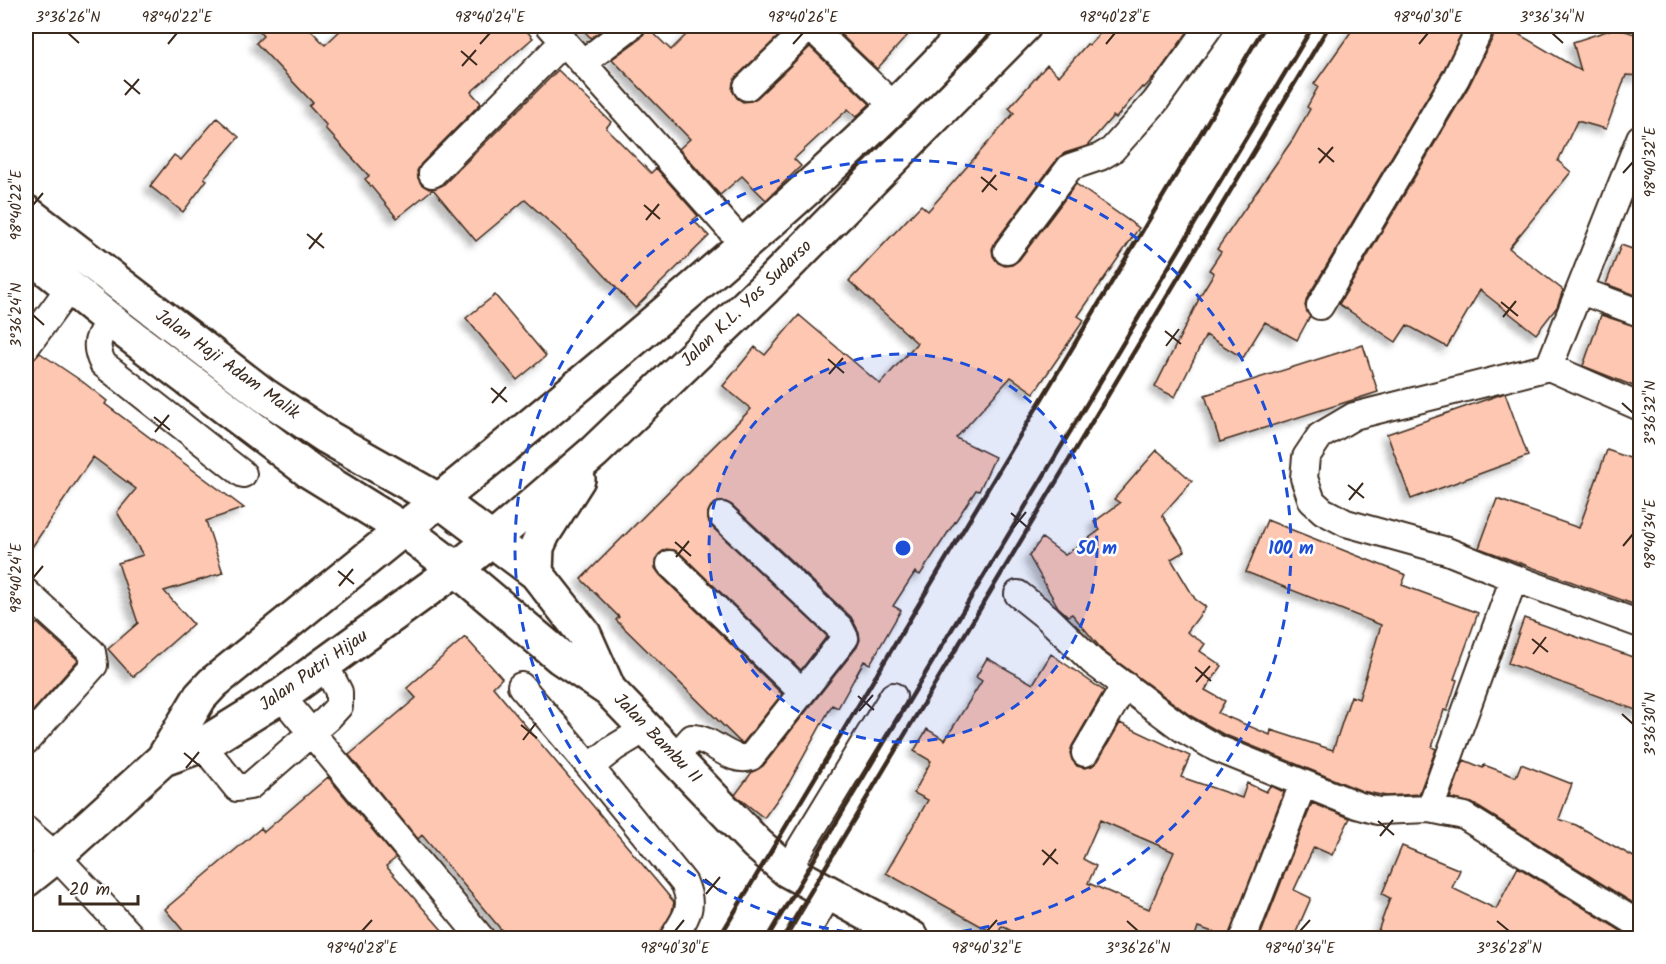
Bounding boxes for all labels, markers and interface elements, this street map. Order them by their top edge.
text: 3°36'26"N [36,6,100,30]
text: 98°40'22"E [142,6,213,30]
text: 98°40'24"E [455,6,526,30]
text: 98°40'26"E [768,6,839,30]
text: 98°40'28"E [1080,6,1152,30]
text: 98°40'30"E [1393,6,1464,30]
text: 3°36'34"N [1520,6,1584,30]
text: 98°40'32"E [1639,126,1663,197]
text: 98°40'22"E [5,169,29,240]
street label: Jalan K.L. Yos Sudarso [675,233,819,375]
text: 3°36'24"N [5,283,29,347]
street label: Jalan Haji Adam Malik [149,302,306,428]
text: 3°36'32"N [1639,380,1663,446]
text: 98°40'34"E [1639,498,1663,569]
text: 50 m [1076,535,1117,564]
text: 100 m [1268,535,1314,564]
centre of rings [893,538,913,558]
text: 98°40'24"E [5,542,29,613]
street label: Jalan Putri Hijau [254,622,375,719]
street label: Jalan Bambu II [606,687,708,791]
text: 3°36'30"N [1639,692,1663,756]
scale bar [60,868,138,906]
text: 20 m [69,876,110,905]
text: 98°40'28"E [327,937,399,961]
text: 98°40'30"E [640,937,711,961]
text: 98°40'32"E [952,937,1023,961]
text: 3°36'26"N [1106,937,1170,961]
text: 98°40'34"E [1265,937,1336,961]
text: 3°36'28"N [1476,937,1542,961]

